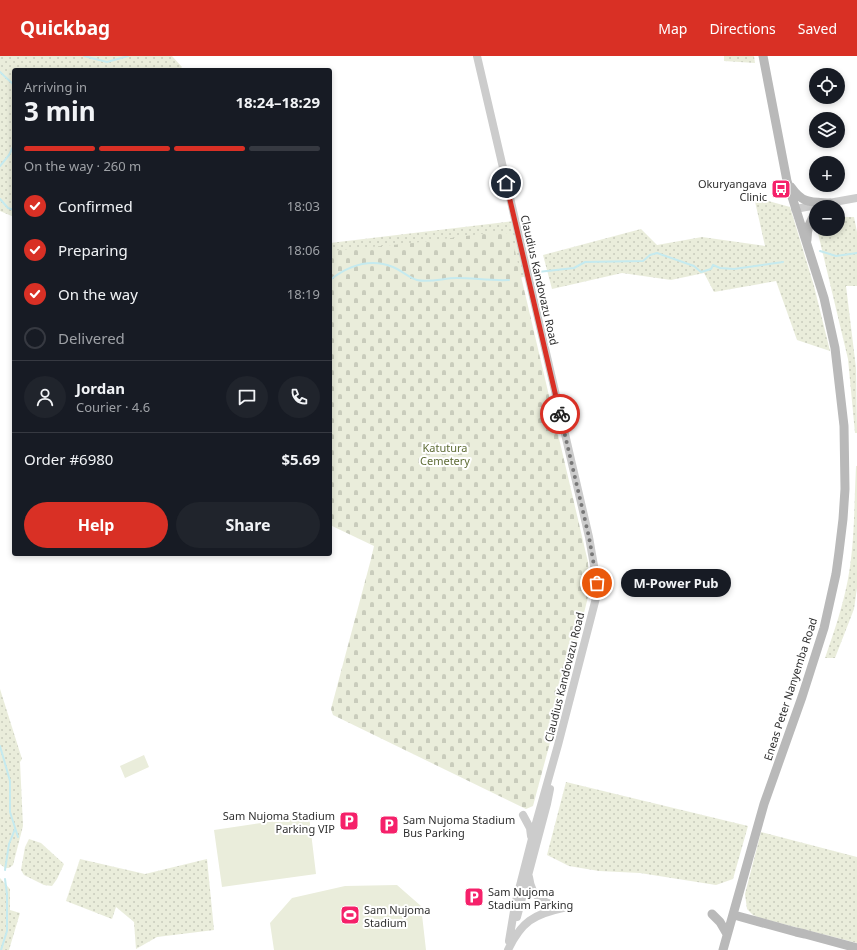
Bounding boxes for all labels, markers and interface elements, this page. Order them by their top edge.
text: Quickbag [20,15,110,41]
text: Map [658,19,687,38]
text: Directions [709,19,776,38]
text: Saved [798,19,837,38]
map controls [809,68,845,236]
button: locate [809,68,845,104]
text: Arriving in [24,78,87,96]
text: 18:24–18:29 [235,92,320,112]
text: 3 min [24,93,96,129]
button: layers [809,112,845,148]
button: + [809,156,845,192]
text: On the way · 260 m [24,157,141,175]
pin [489,166,523,200]
icon: home [495,172,517,194]
place label: Okuryangava Clinic [698,176,767,204]
bus stop icon: Okuryangava Clinic [770,178,792,200]
icon: check [24,195,46,217]
text: Confirmed [58,196,133,216]
text: 18:03 [287,197,320,215]
button: − [809,200,845,236]
street label: Claudius Kandovazu Road [518,213,562,347]
icon: check [24,239,46,261]
text: Preparing [58,240,128,260]
text: 18:06 [287,241,320,259]
icon: check [24,283,46,305]
text: On the way [58,284,138,304]
text: 18:19 [287,285,320,303]
text: Delivered [58,328,125,348]
button: person [24,376,66,418]
button: chat [226,376,268,418]
button: phone [278,376,320,418]
text: Jordan [76,378,125,398]
courier [540,394,580,434]
text: Courier · 4.6 [76,398,150,416]
icon: bike [549,403,571,425]
park label: Katutura Cemetery [420,440,470,468]
text: Order #6980 [24,449,113,469]
text: $5.69 [281,449,320,469]
button: Help [24,502,168,548]
button: Share [176,502,320,548]
pin [580,566,614,600]
callout: M-Power Pub [621,569,731,597]
icon: bag [586,572,608,594]
text: M-Power Pub [633,574,719,592]
street label: Claudius Kandovazu Road [541,611,587,743]
street label: Eneas Peter Nanyemba Road [760,616,820,762]
place label: Sam Nujoma Stadium Parking VIP [223,808,335,836]
parking icon: Sam Nujoma Stadium Parking VIP [338,810,360,832]
place label: Sam Nujoma Stadium Bus Parking [403,812,515,840]
parking icon: Sam Nujoma Stadium Bus Parking [378,814,400,836]
place label: Sam Nujoma Stadium Parking [488,884,573,912]
parking icon: Sam Nujoma Stadium Parking [463,886,485,908]
place label: Sam Nujoma Stadium [364,902,430,930]
sports icon: Sam Nujoma Stadium [339,904,361,926]

